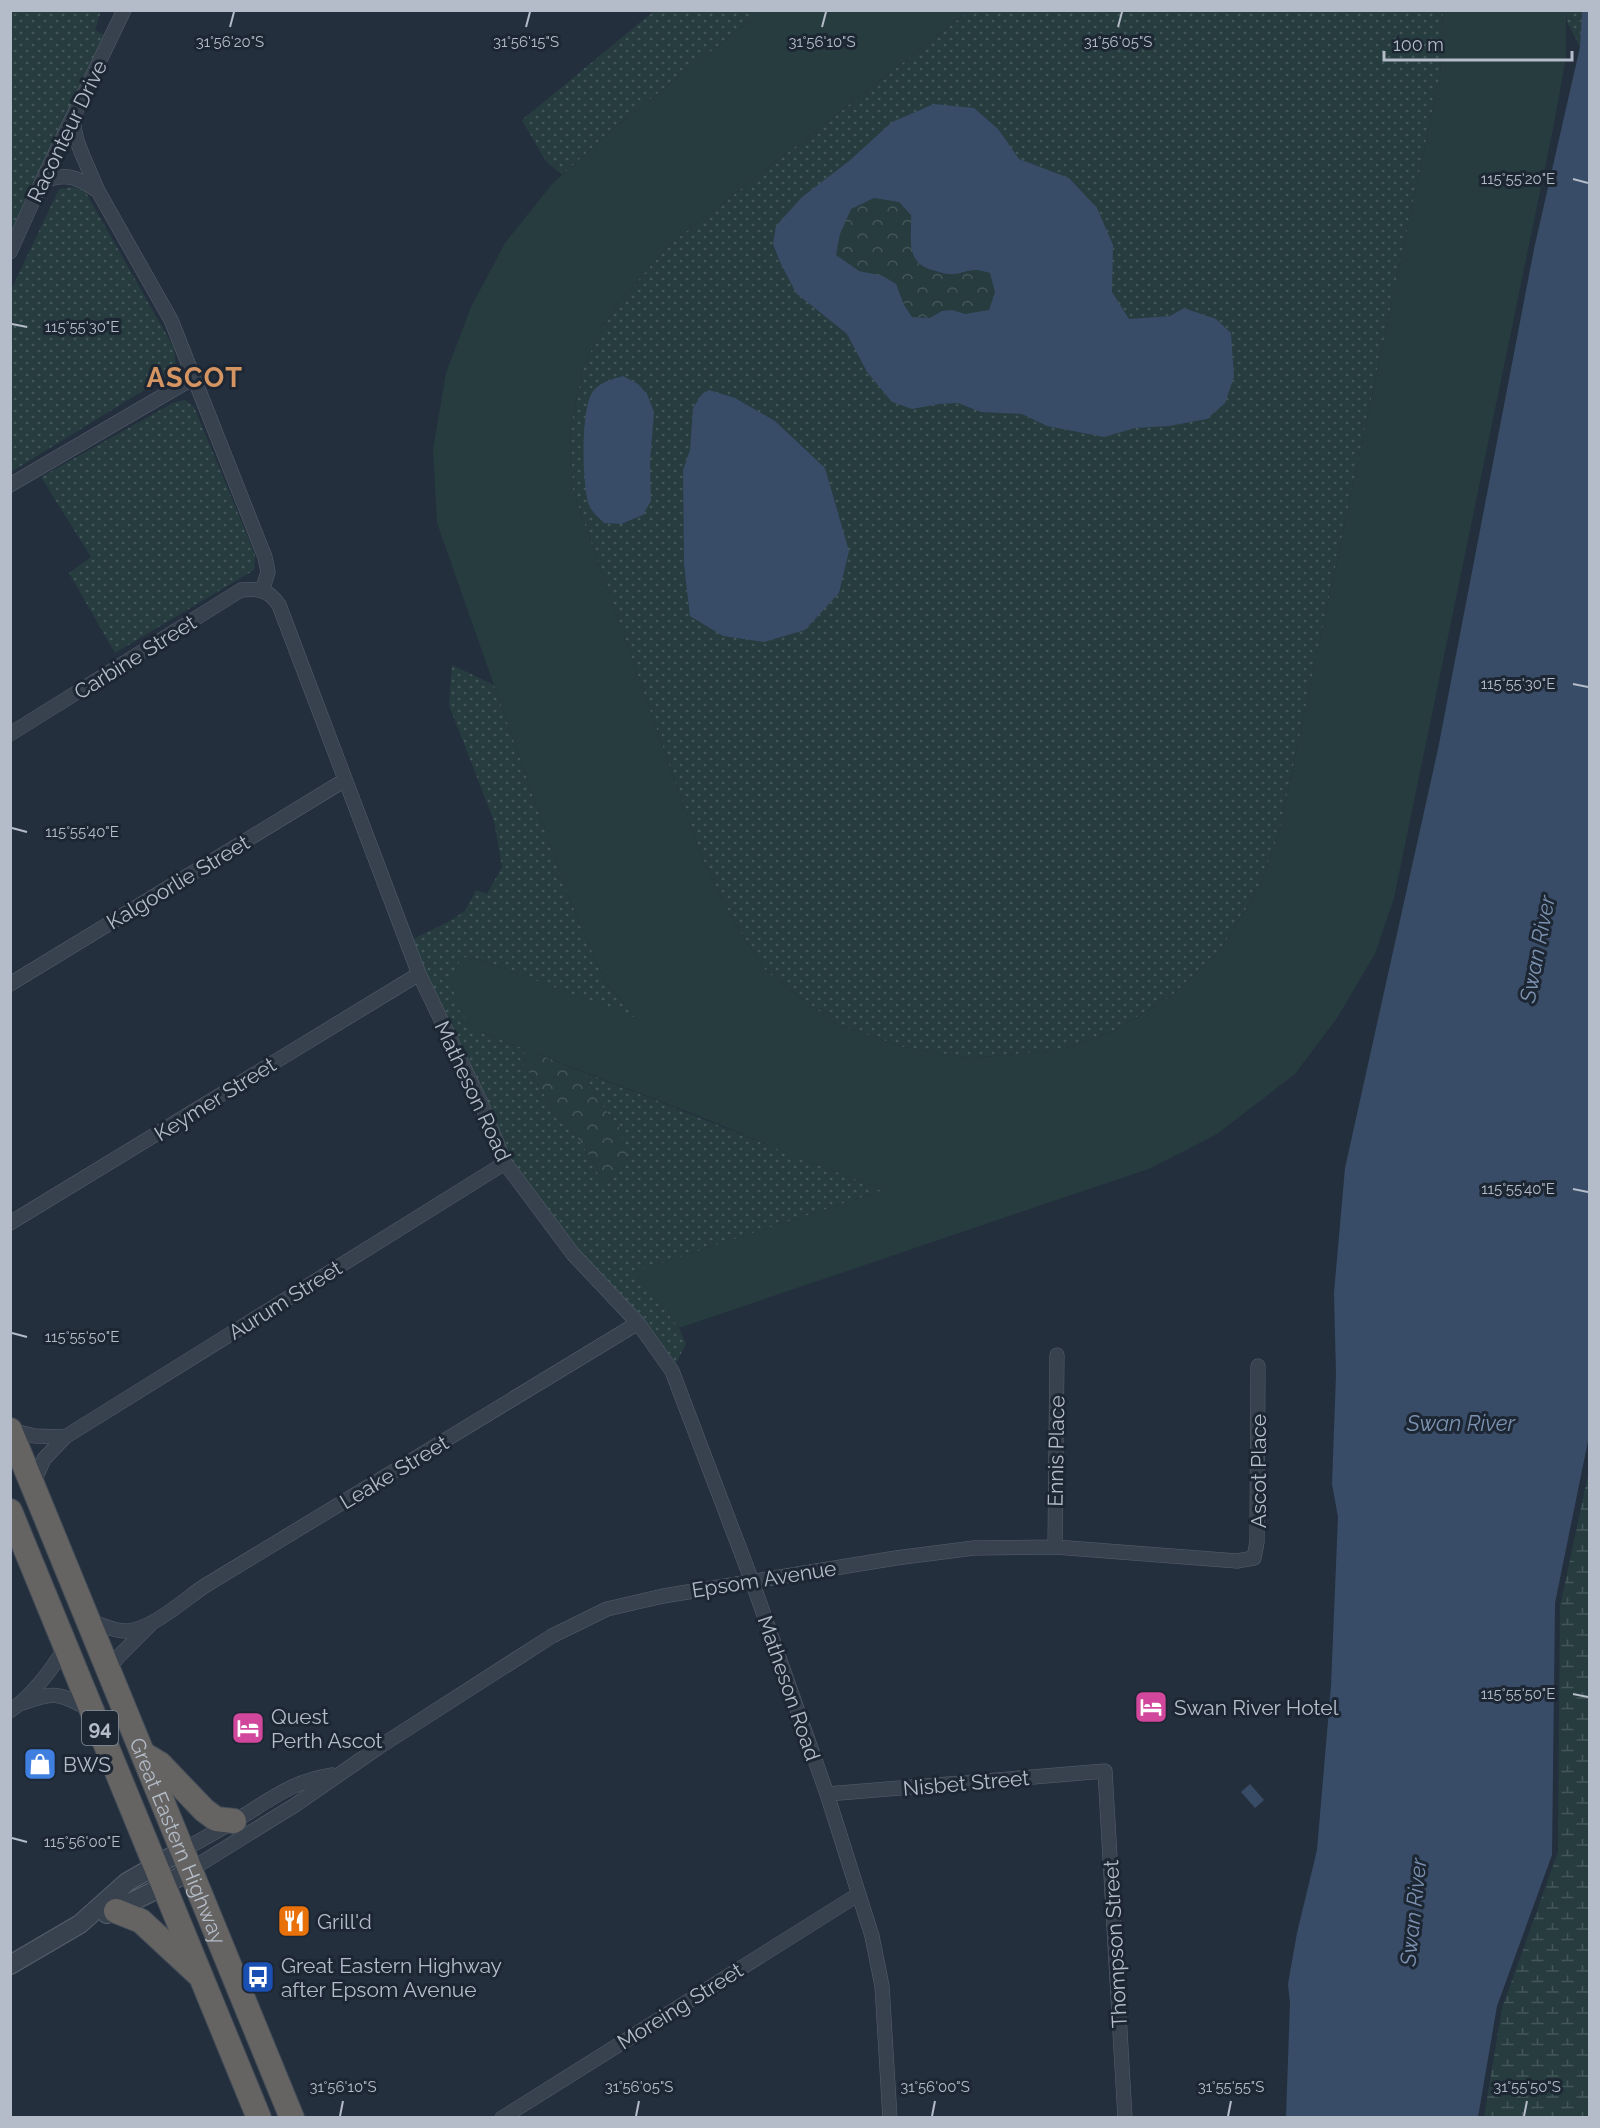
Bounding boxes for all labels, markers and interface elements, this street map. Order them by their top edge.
scale bar [1384,24,1572,62]
text: 31°56'20"S [196,33,264,51]
text: 31°56'15"S [493,33,559,51]
text: 31°56'10"S [789,33,856,51]
text: 31°56'05"S [1084,33,1152,51]
text: 100 m [1393,34,1444,55]
street label: Raconteur Drive [22,56,112,206]
text: 115°55'20"E [1481,170,1555,188]
text: 115°55'30"E [45,318,119,336]
district label: ASCOT [147,362,243,393]
street label: Carbine Street [69,610,201,704]
text: 115°55'30"E [1481,675,1555,693]
text: 115°55'40"E [45,823,119,841]
street label: Kalgoorlie Street [102,830,254,934]
water label: Swan River [1514,892,1560,1006]
street label: Matheson Road [430,1017,516,1165]
street label: Keymer Street [150,1052,280,1146]
text: 115°55'40"E [1481,1180,1555,1198]
street label: Aurum Street [224,1255,346,1345]
text: 115°55'50"E [45,1328,119,1346]
street label: Ennis Place [1043,1395,1069,1507]
water label: Swan River [1406,1410,1517,1436]
street label: Ascot Place [1246,1414,1271,1528]
street label: Leake Street [335,1430,453,1514]
street label: Epsom Avenue [690,1555,838,1603]
street label: Matheson Road [752,1612,826,1764]
text: 115°55'50"E [1481,1685,1555,1703]
hotel icon: Swan River Hotel [1133,1689,1169,1725]
place label: Swan River Hotel [1174,1695,1339,1720]
place label: Quest Perth Ascot [271,1704,383,1753]
hotel icon: Quest Perth Ascot [230,1710,266,1746]
road number: 94 [82,1711,118,1745]
street label: Great Eastern Highway [125,1734,232,1948]
shop icon: BWS [22,1746,58,1782]
place label: BWS [63,1752,111,1777]
street label: Nisbet Street [902,1765,1030,1801]
text: 115°56'00"E [44,1833,120,1851]
water label: Swan River [1394,1855,1432,1968]
street label: Thompson Street [1098,1859,1132,2029]
restaurant icon: Grill'd [276,1903,312,1939]
place label: Grill'd [317,1909,372,1934]
place label: Great Eastern Highway after Epsom Avenue [281,1953,502,2002]
street label: Moreing Street [613,1957,747,2055]
bus stop icon: Great Eastern Highway after Epsom Avenue [240,1959,276,1995]
text: 31°56'10"S [310,2078,377,2096]
text: 31°56'05"S [605,2078,673,2096]
text: 31°56'00"S [900,2078,970,2096]
text: 31°55'55"S [1198,2078,1264,2096]
text: 31°55'50"S [1493,2078,1561,2096]

